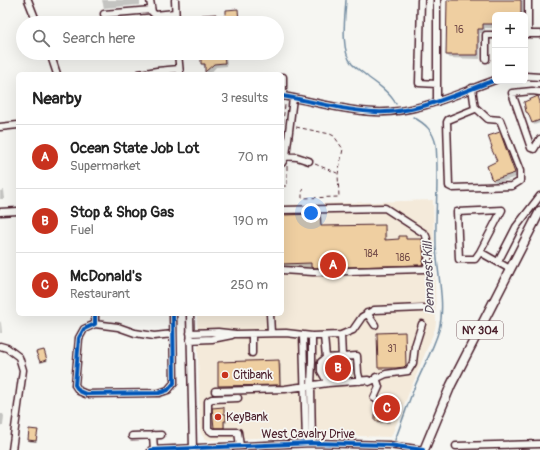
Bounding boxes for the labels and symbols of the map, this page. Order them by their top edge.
house number: 16 [454,24,464,36]
your location [301,203,321,223]
water label: Demarest Kill [420,239,438,315]
house number: 184 [364,248,379,260]
pin: A [320,250,346,280]
house number: 186 [396,252,411,264]
road number: NY 304 [457,321,503,339]
house number: 31 [387,343,397,355]
pin: B [325,353,351,383]
place label: Citibank [233,368,272,383]
marker: Citibank [220,370,230,380]
pin: C [374,393,400,423]
place label: KeyBank [226,410,268,425]
marker: KeyBank [213,412,223,422]
street label: West Cavalry Drive [261,427,355,442]

